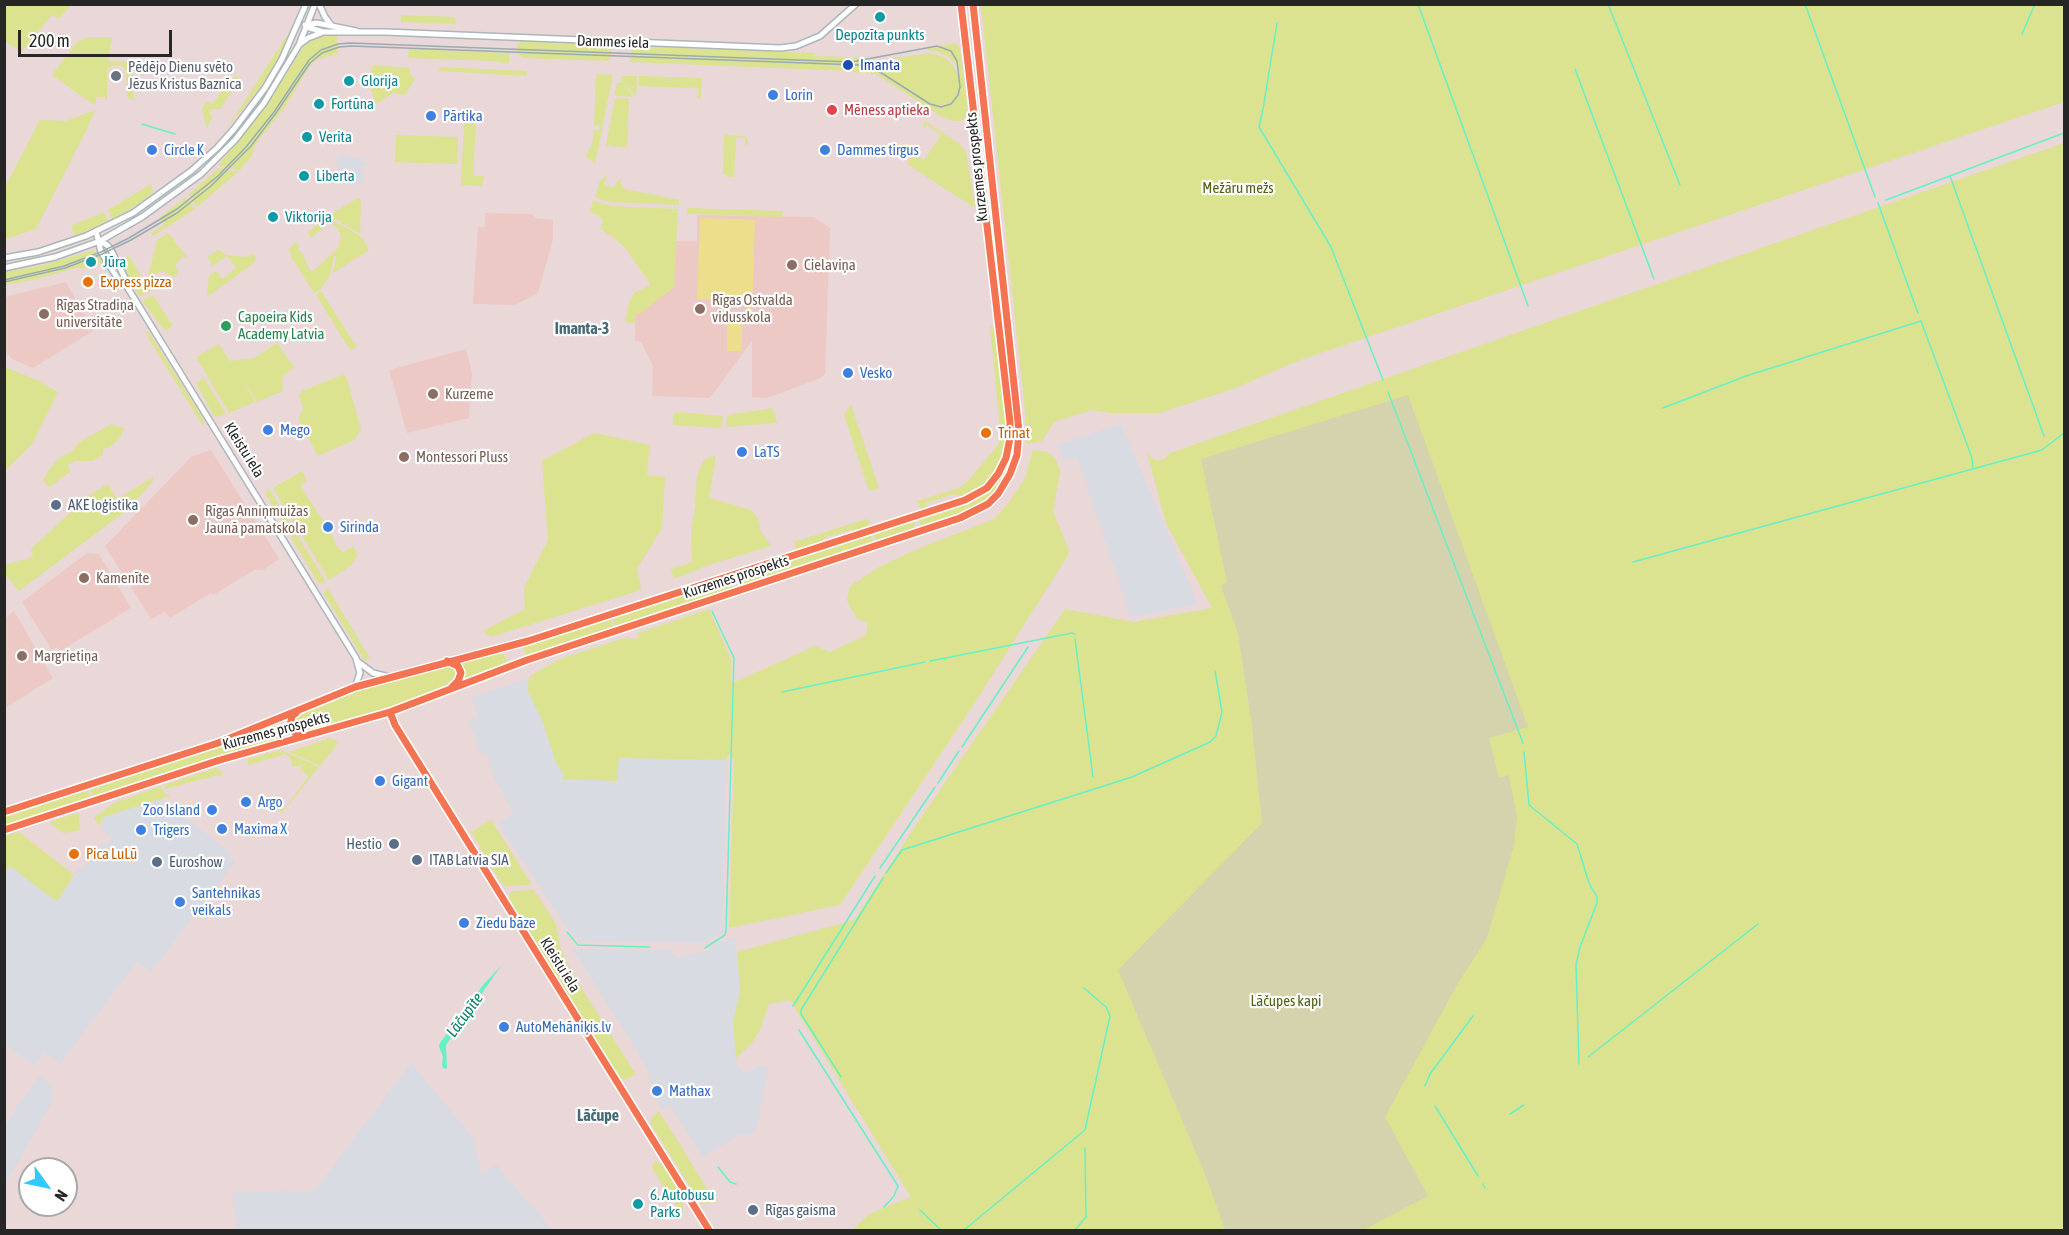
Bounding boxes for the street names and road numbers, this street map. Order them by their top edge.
street label: Dammes iela [577,32,649,52]
street label: Kurzemes prospekts [962,111,992,223]
street label: Kleistu iela [220,419,268,481]
street label: Kurzemes prospekts [681,551,791,603]
street label: Kurzemes prospekts [221,708,331,754]
street label: Kleistu iela [536,934,584,996]

